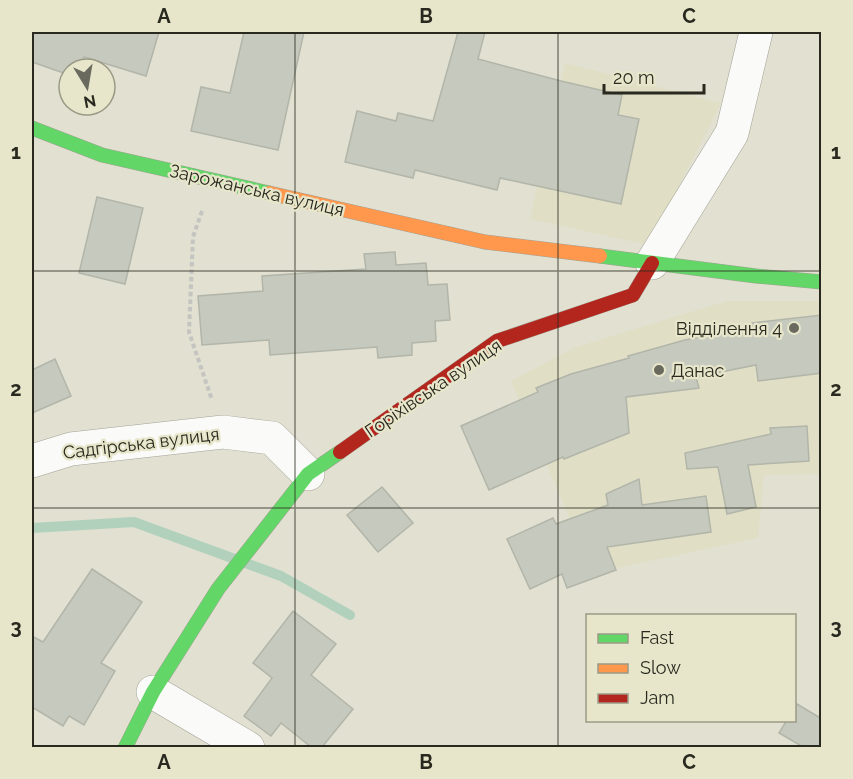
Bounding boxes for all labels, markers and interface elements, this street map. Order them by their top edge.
text: A [157,4,171,28]
text: B [419,4,433,28]
text: C [682,4,696,28]
north arrow [57,57,117,117]
scale bar [604,57,704,95]
text: 20 m [613,67,655,88]
text: N [82,91,98,112]
text: 1 [11,140,21,164]
text: 1 [831,140,841,164]
street label: Зарожанська вулиця [168,160,346,220]
place label: Відділення 4 [676,318,782,339]
marker: Відділення 4 [787,321,801,335]
street label: Горіхівська вулиця [361,335,505,441]
place label: Данас [671,360,725,381]
marker: Данас [652,363,666,377]
text: 2 [10,377,22,401]
text: 2 [830,377,842,401]
street label: Садгірська вулиця [62,423,220,463]
legend [586,614,796,722]
text: 3 [10,615,22,639]
text: 3 [830,615,842,639]
text: Fast [640,627,674,648]
text: Slow [640,657,681,678]
text: Jam [640,687,675,708]
text: A [157,750,171,774]
text: B [419,750,433,774]
text: C [682,750,696,774]

